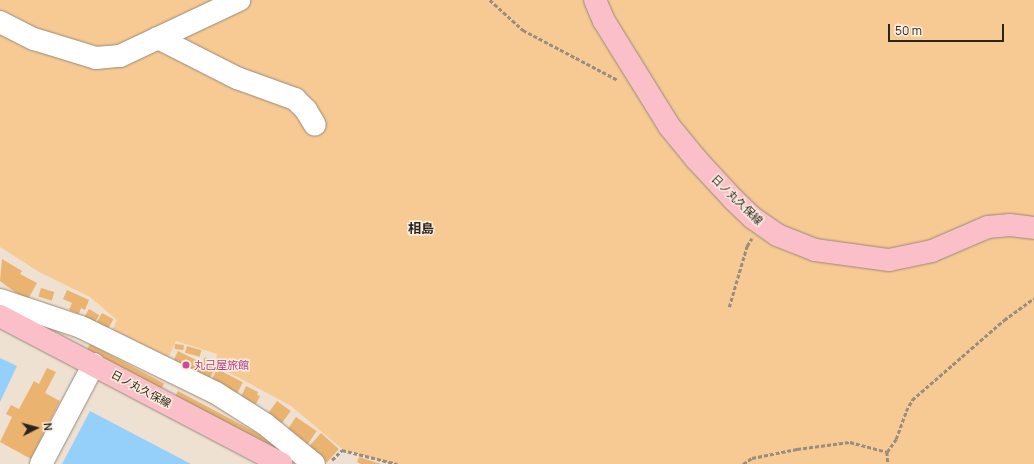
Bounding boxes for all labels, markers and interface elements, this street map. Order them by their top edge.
scale bar [890,16,1006,42]
text: 50 m [895,22,922,39]
street label: 日ノ丸久保線 [709,172,765,228]
district label: 相島 [408,220,434,236]
place label: 丸己屋旅館 [194,358,249,372]
marker: 丸己屋旅館 [181,360,191,370]
street label: 日ノ丸久保線 [109,368,173,410]
north arrow [16,408,56,448]
text: N [41,422,56,431]

